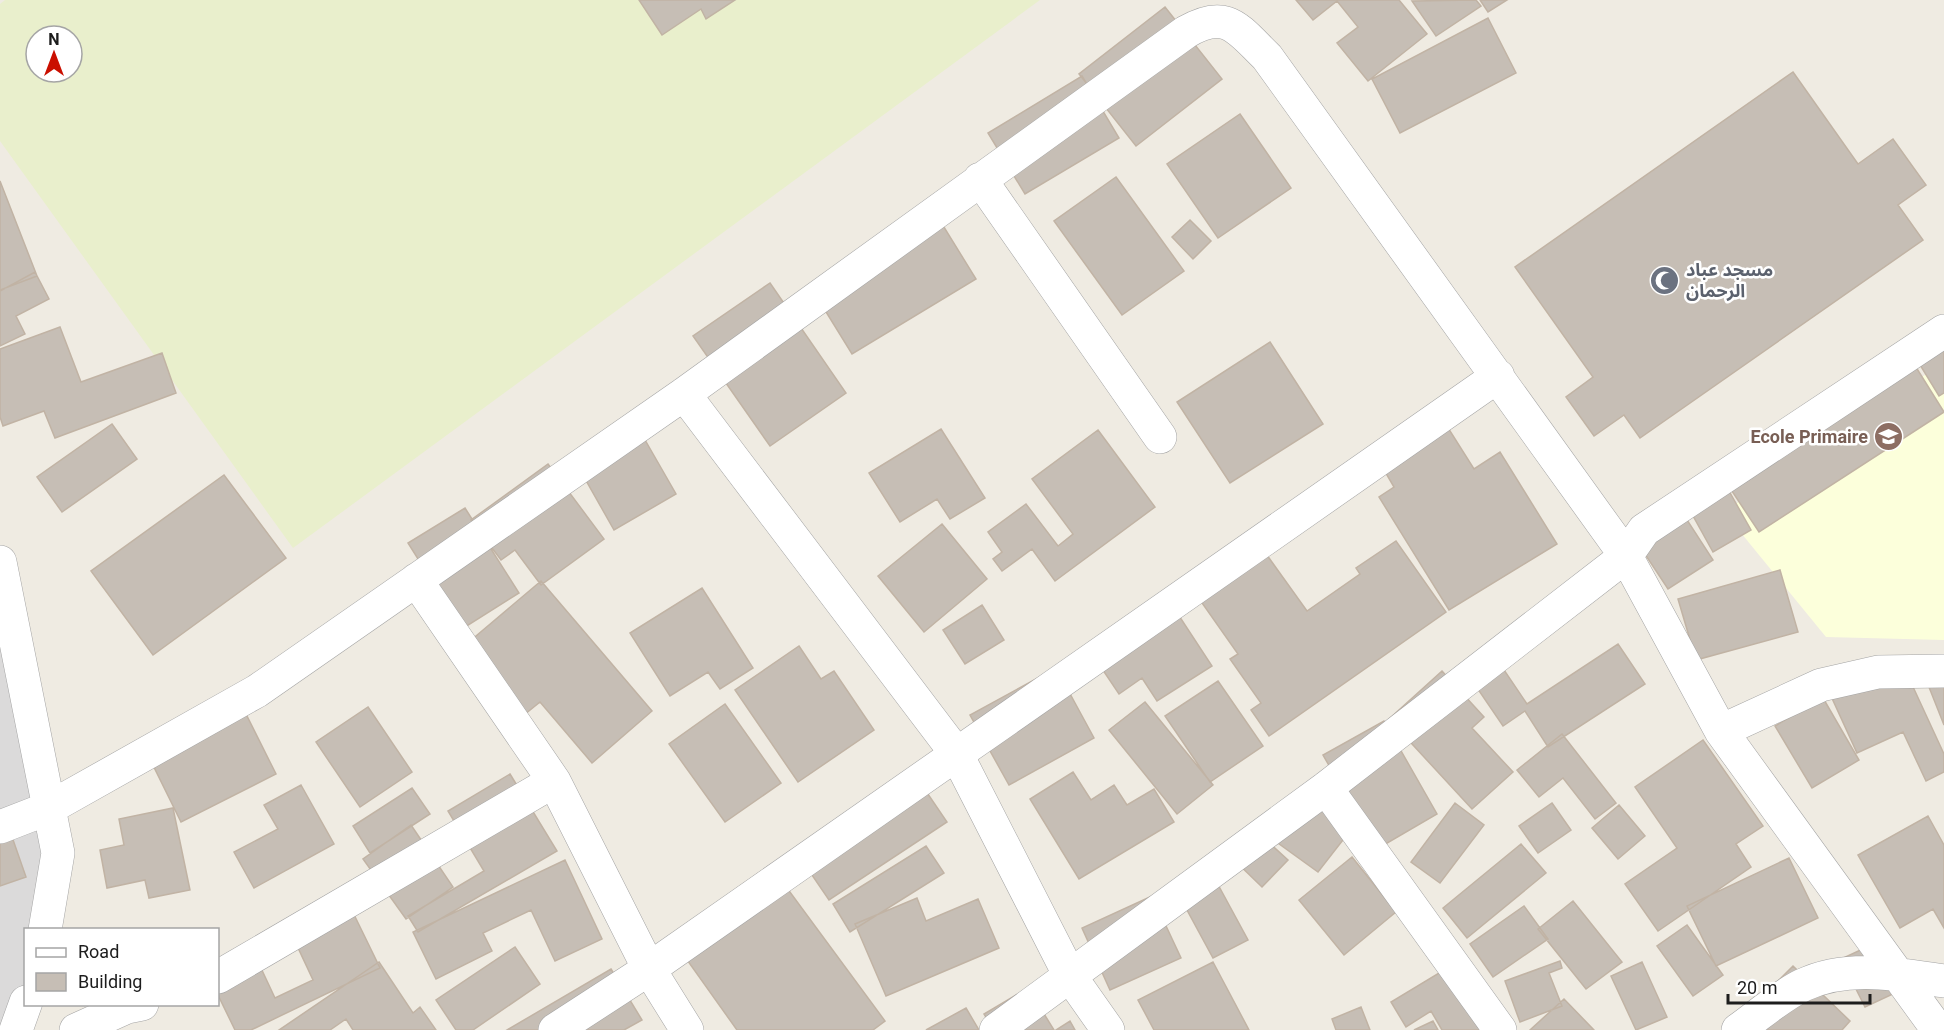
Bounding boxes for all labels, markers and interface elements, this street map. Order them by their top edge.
north arrow [24,24,84,84]
text: N [48,30,60,49]
place label: مسجد عباد الرحمان [1686,259,1773,302]
mosque icon: مسجد عباد الرحمان [1649,264,1681,296]
school or university icon: Ecole Primaire [1873,421,1905,453]
place label: Ecole Primaire [1750,426,1868,447]
legend [24,928,219,1006]
text: Road [78,941,119,962]
scale bar [1728,967,1870,1005]
text: Building [78,971,142,992]
text: 20 m [1737,977,1777,998]

